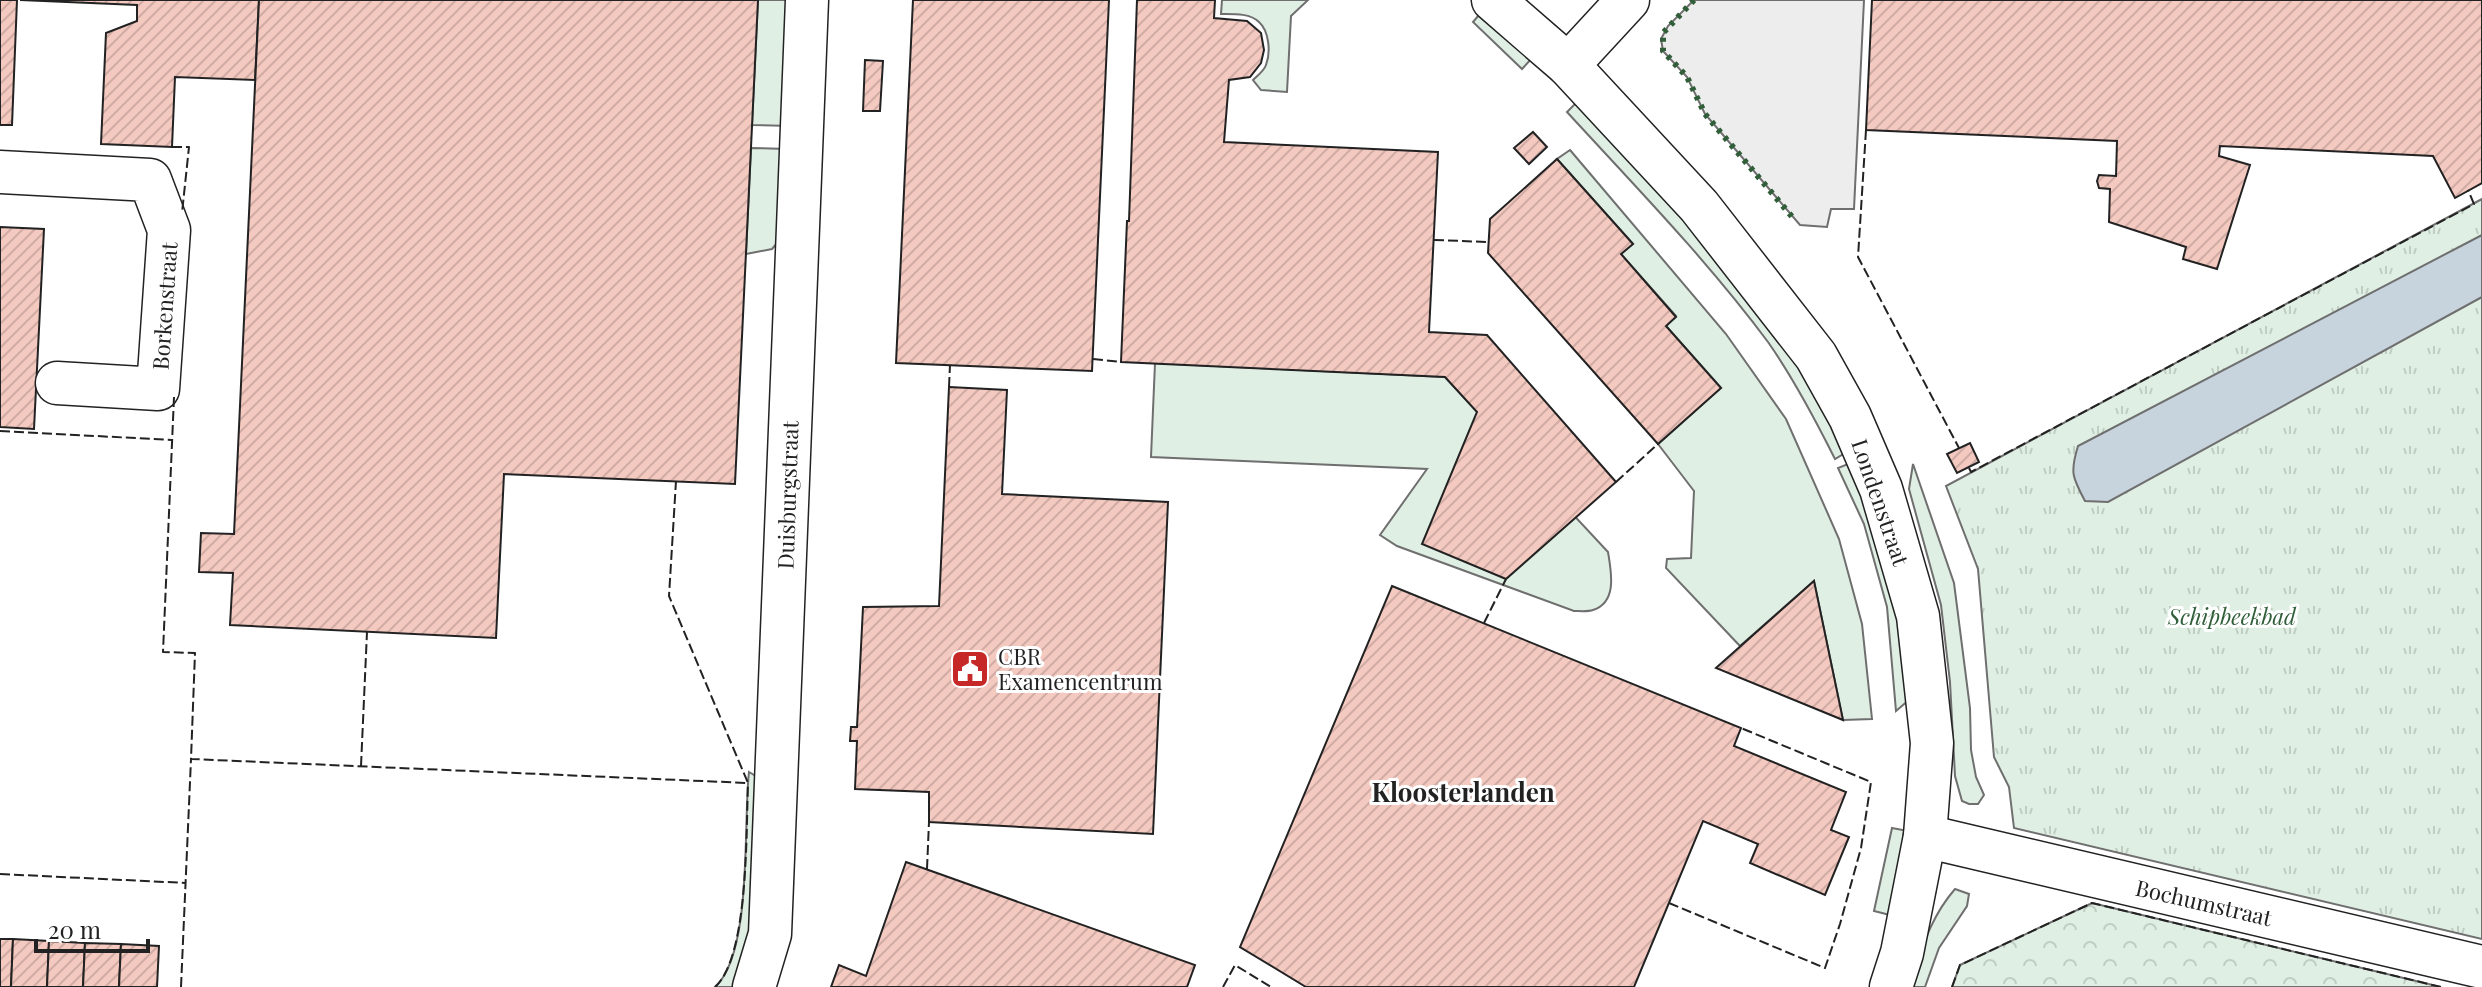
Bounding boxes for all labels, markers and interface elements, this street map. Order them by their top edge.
street label: Borkenstraat [145,240,184,371]
street label: Duisburgstraat [769,419,805,570]
street label: Londenstraat [1845,435,1917,571]
park label: Schipbeekbad [2167,601,2297,631]
place label: CBR Examencentrum [998,641,1163,696]
public building icon: CBR Examencentrum [949,648,991,690]
district label: Kloosterlanden [1371,774,1555,809]
street label: Bochumstraat [2133,872,2276,933]
scale bar [36,903,148,953]
text: 20 m [48,913,101,945]

